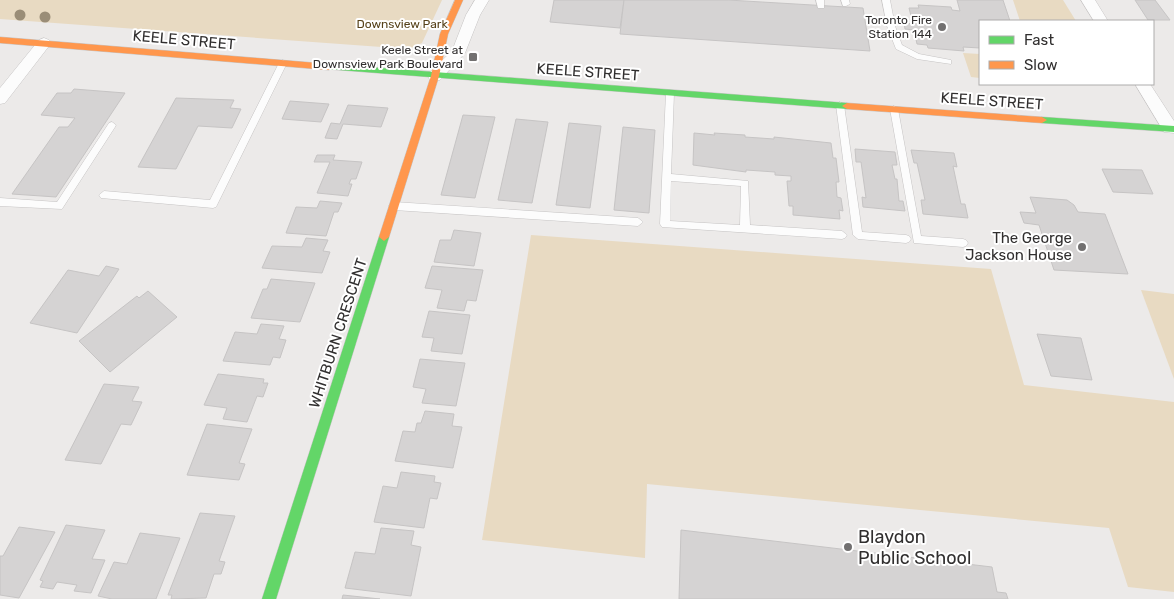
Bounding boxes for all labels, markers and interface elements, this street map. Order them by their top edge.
place label: Toronto Fire Station 144 [865,13,933,41]
park label: Downsview Park [356,17,448,31]
legend [979,20,1154,85]
marker: Toronto Fire Station 144 [936,21,948,33]
street label: KEELE STREET [132,27,236,53]
text: Fast [1024,31,1054,49]
place label: Keele Street at Downsview Park Boulevard [313,43,463,71]
marker: Keele Street at Downsview Park Boulevard [467,51,479,63]
text: Slow [1024,56,1057,74]
street label: KEELE STREET [536,59,640,85]
street label: KEELE STREET [940,88,1044,114]
place label: The George Jackson House [965,229,1072,264]
marker: The George Jackson House [1076,241,1088,253]
street label: WHITBURN CRESCENT [305,256,371,410]
place label: Blaydon Public School [858,526,971,569]
marker: Blaydon Public School [842,541,854,553]

